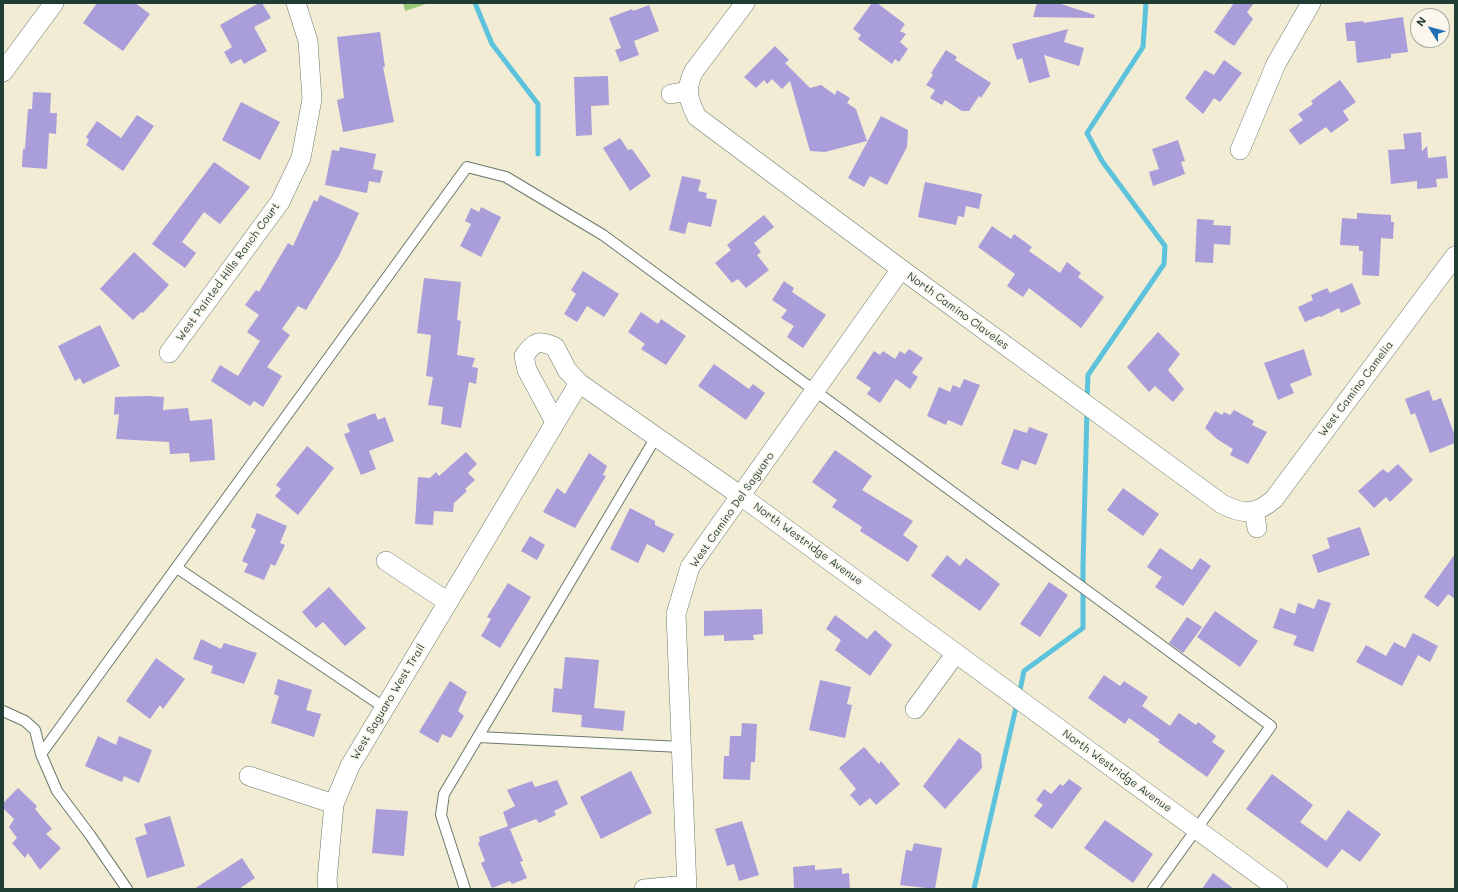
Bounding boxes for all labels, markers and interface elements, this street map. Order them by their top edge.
north arrow [1410,8,1450,48]
text: N [1412,13,1429,29]
street label: West Painted Hills Ranch Court [173,200,283,344]
street label: North Camino Claveles [904,270,1012,352]
street label: West Camino Camelia [1316,339,1396,439]
street label: West Camino Del Saguaro [687,450,777,570]
street label: North Westridge Avenue [751,500,865,588]
street label: West Saguaro West Trail [348,642,428,762]
street label: North Westridge Avenue [1060,727,1174,815]

